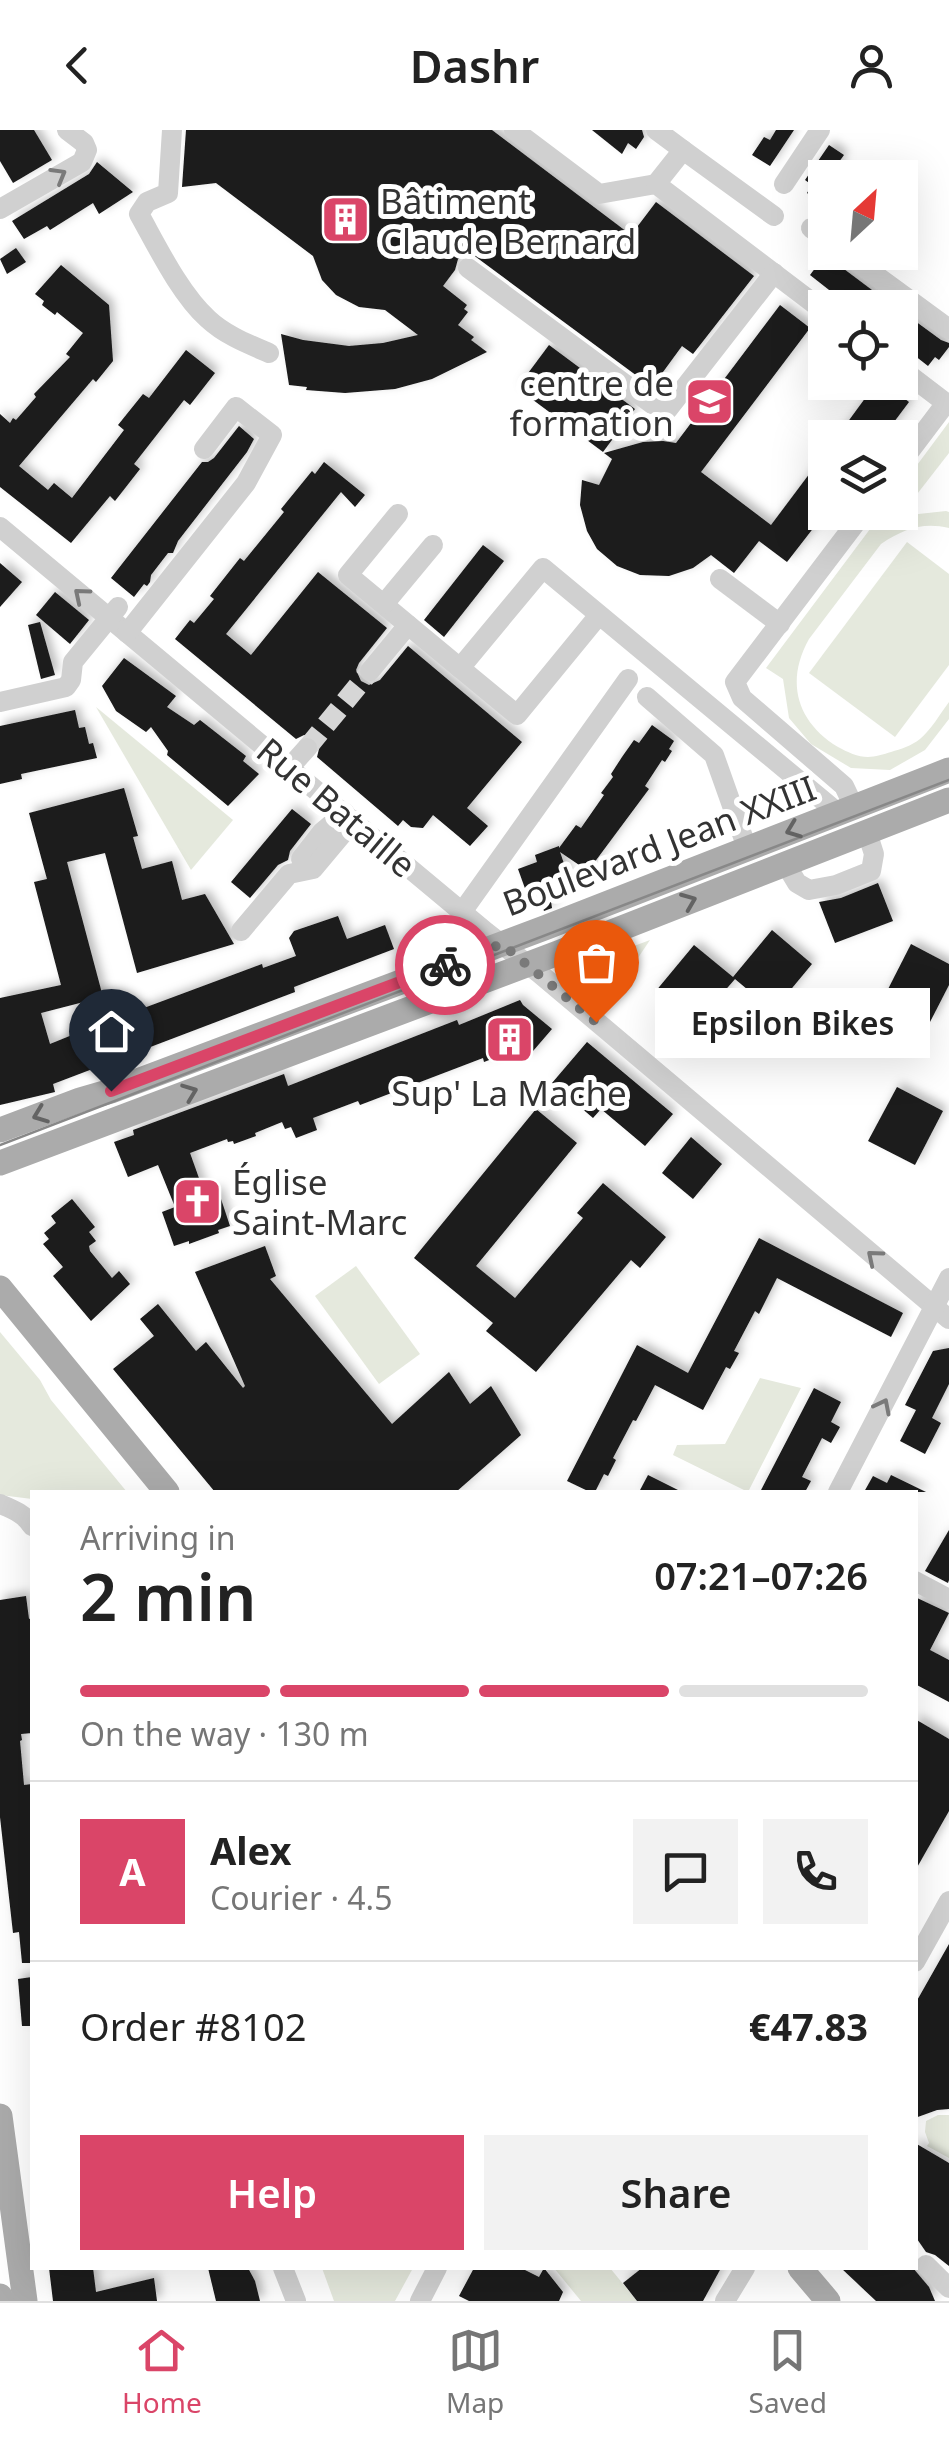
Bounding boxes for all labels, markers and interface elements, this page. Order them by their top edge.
text: Dashr [410,35,539,96]
icon: back [50,38,105,93]
icon: person [844,38,899,93]
north arrow [808,160,918,270]
map controls [808,160,918,530]
one-way arrow [48,168,66,187]
place label: Bâtiment Claude Bernard [380,177,636,264]
building icon: Bâtiment Claude Bernard [319,194,371,246]
button: locate [808,290,918,400]
place label: centre de formation [509,359,674,446]
school or university icon: centre de formation [683,376,735,428]
button: layers [808,420,918,530]
one-way arrow [74,589,92,607]
street label: Rue Bataille [248,727,426,887]
street label: Boulevard Jean XXIII [496,764,822,926]
one-way arrow [785,819,802,839]
one-way arrow [680,893,697,913]
courier [395,915,495,1015]
pin [554,920,639,1023]
icon: bag [569,935,624,990]
icon: bike [418,938,473,993]
callout: Epsilon Bikes [656,987,931,1057]
pin [69,989,154,1092]
text: Epsilon Bikes [691,1001,894,1044]
icon: home [84,1004,139,1059]
building icon: Sup' La Mache [483,1014,535,1066]
place label: Sup' La Mache [391,1069,627,1116]
one-way arrow [180,1083,197,1104]
one-way arrow [32,1103,50,1123]
place label: Église Saint-Marc [232,1158,407,1245]
church icon: Église Saint-Marc [171,1175,223,1227]
one-way arrow [868,1250,886,1268]
one-way arrow [871,1398,891,1416]
text: Arriving in [80,1516,235,1559]
text: 07:21–07:26 [654,1549,868,1601]
text: 2 min [80,1552,256,1640]
text: On the way · 130 m [80,1712,369,1755]
button: chat [633,1819,738,1924]
button: phone [763,1819,868,1924]
text: Alex [210,1824,292,1876]
text: A [119,1845,146,1897]
text: Courier · 4.5 [210,1876,393,1919]
text: Order #8102 [80,2000,306,2052]
text: €47.83 [749,2000,868,2052]
button: Help [80,2135,464,2250]
button: Share [484,2135,868,2250]
tab: Home [122,2323,202,2421]
tab: Map [446,2323,504,2421]
tab: Saved [749,2323,827,2421]

